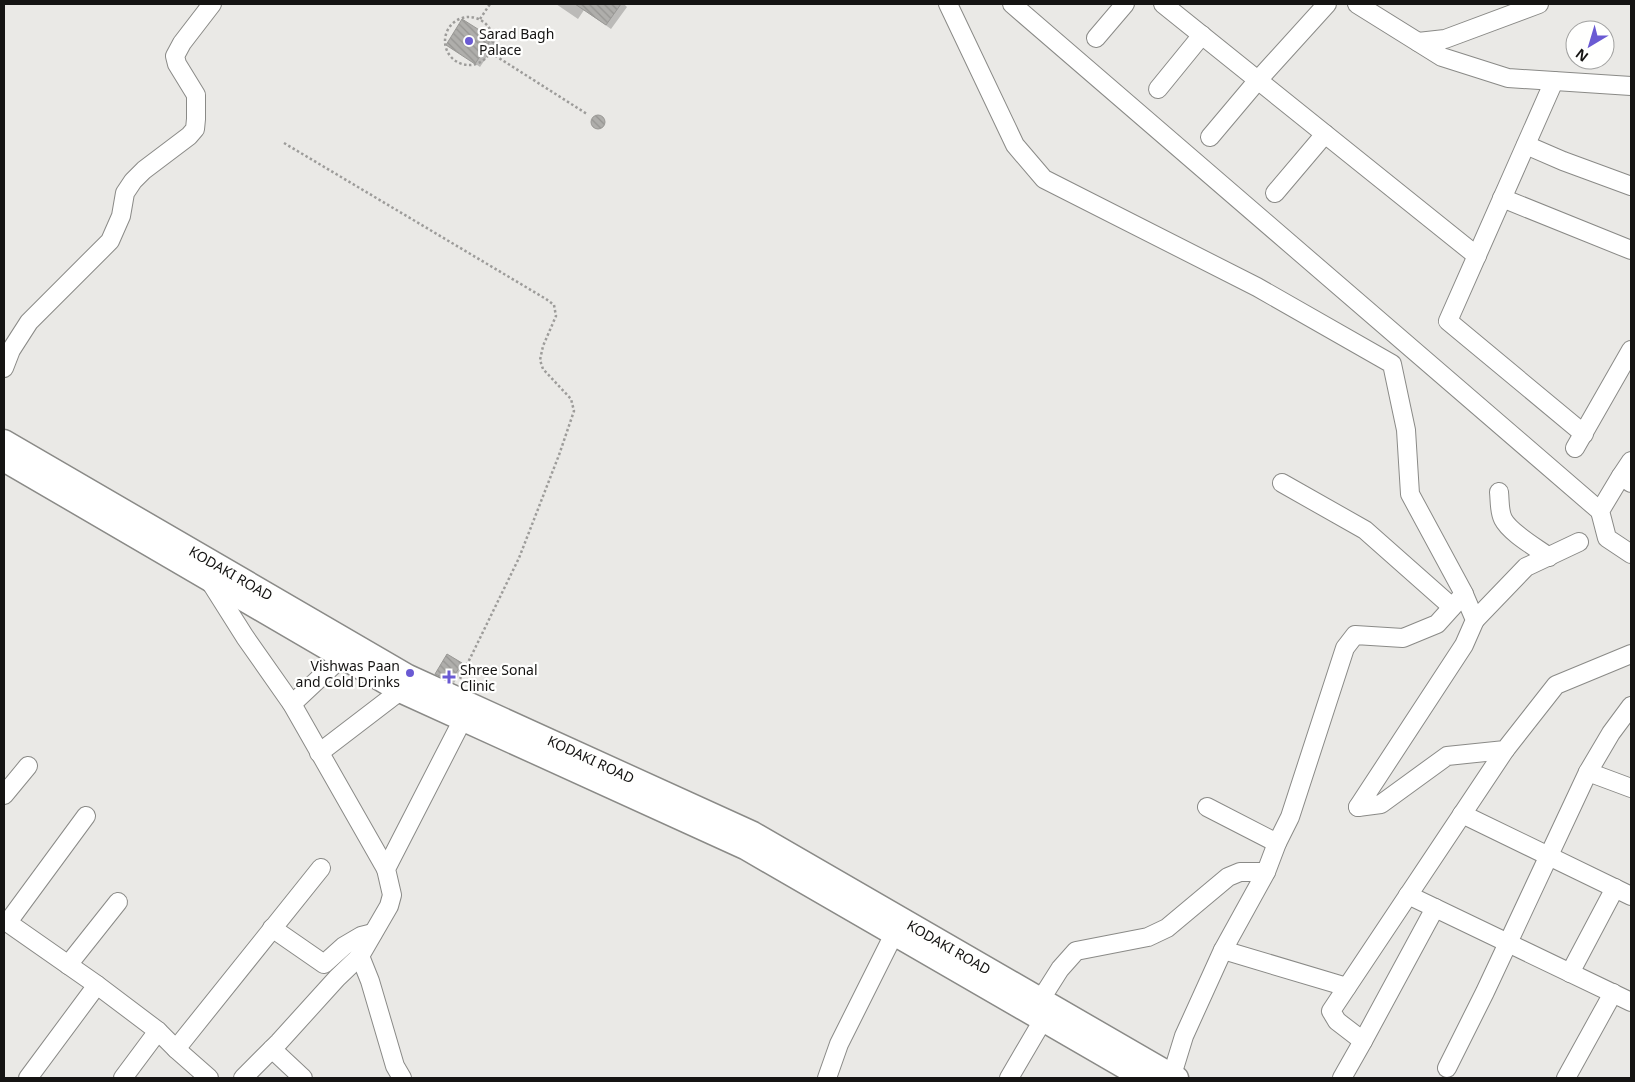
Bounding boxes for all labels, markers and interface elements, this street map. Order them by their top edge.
north arrow [1565,20,1615,70]
place label: Sarad Bagh Palace [479,24,554,59]
marker: Sarad Bagh Palace [463,35,475,47]
text: N [1571,45,1592,67]
street label: KODAKI ROAD [186,541,276,605]
place label: Vishwas Paan and Cold Drinks [296,656,400,691]
place label: Shree Sonal Clinic [460,660,538,695]
marker: Vishwas Paan and Cold Drinks [404,667,416,679]
marker: Shree Sonal Clinic [442,670,456,684]
street label: KODAKI ROAD [544,731,638,787]
street label: KODAKI ROAD [904,915,994,979]

